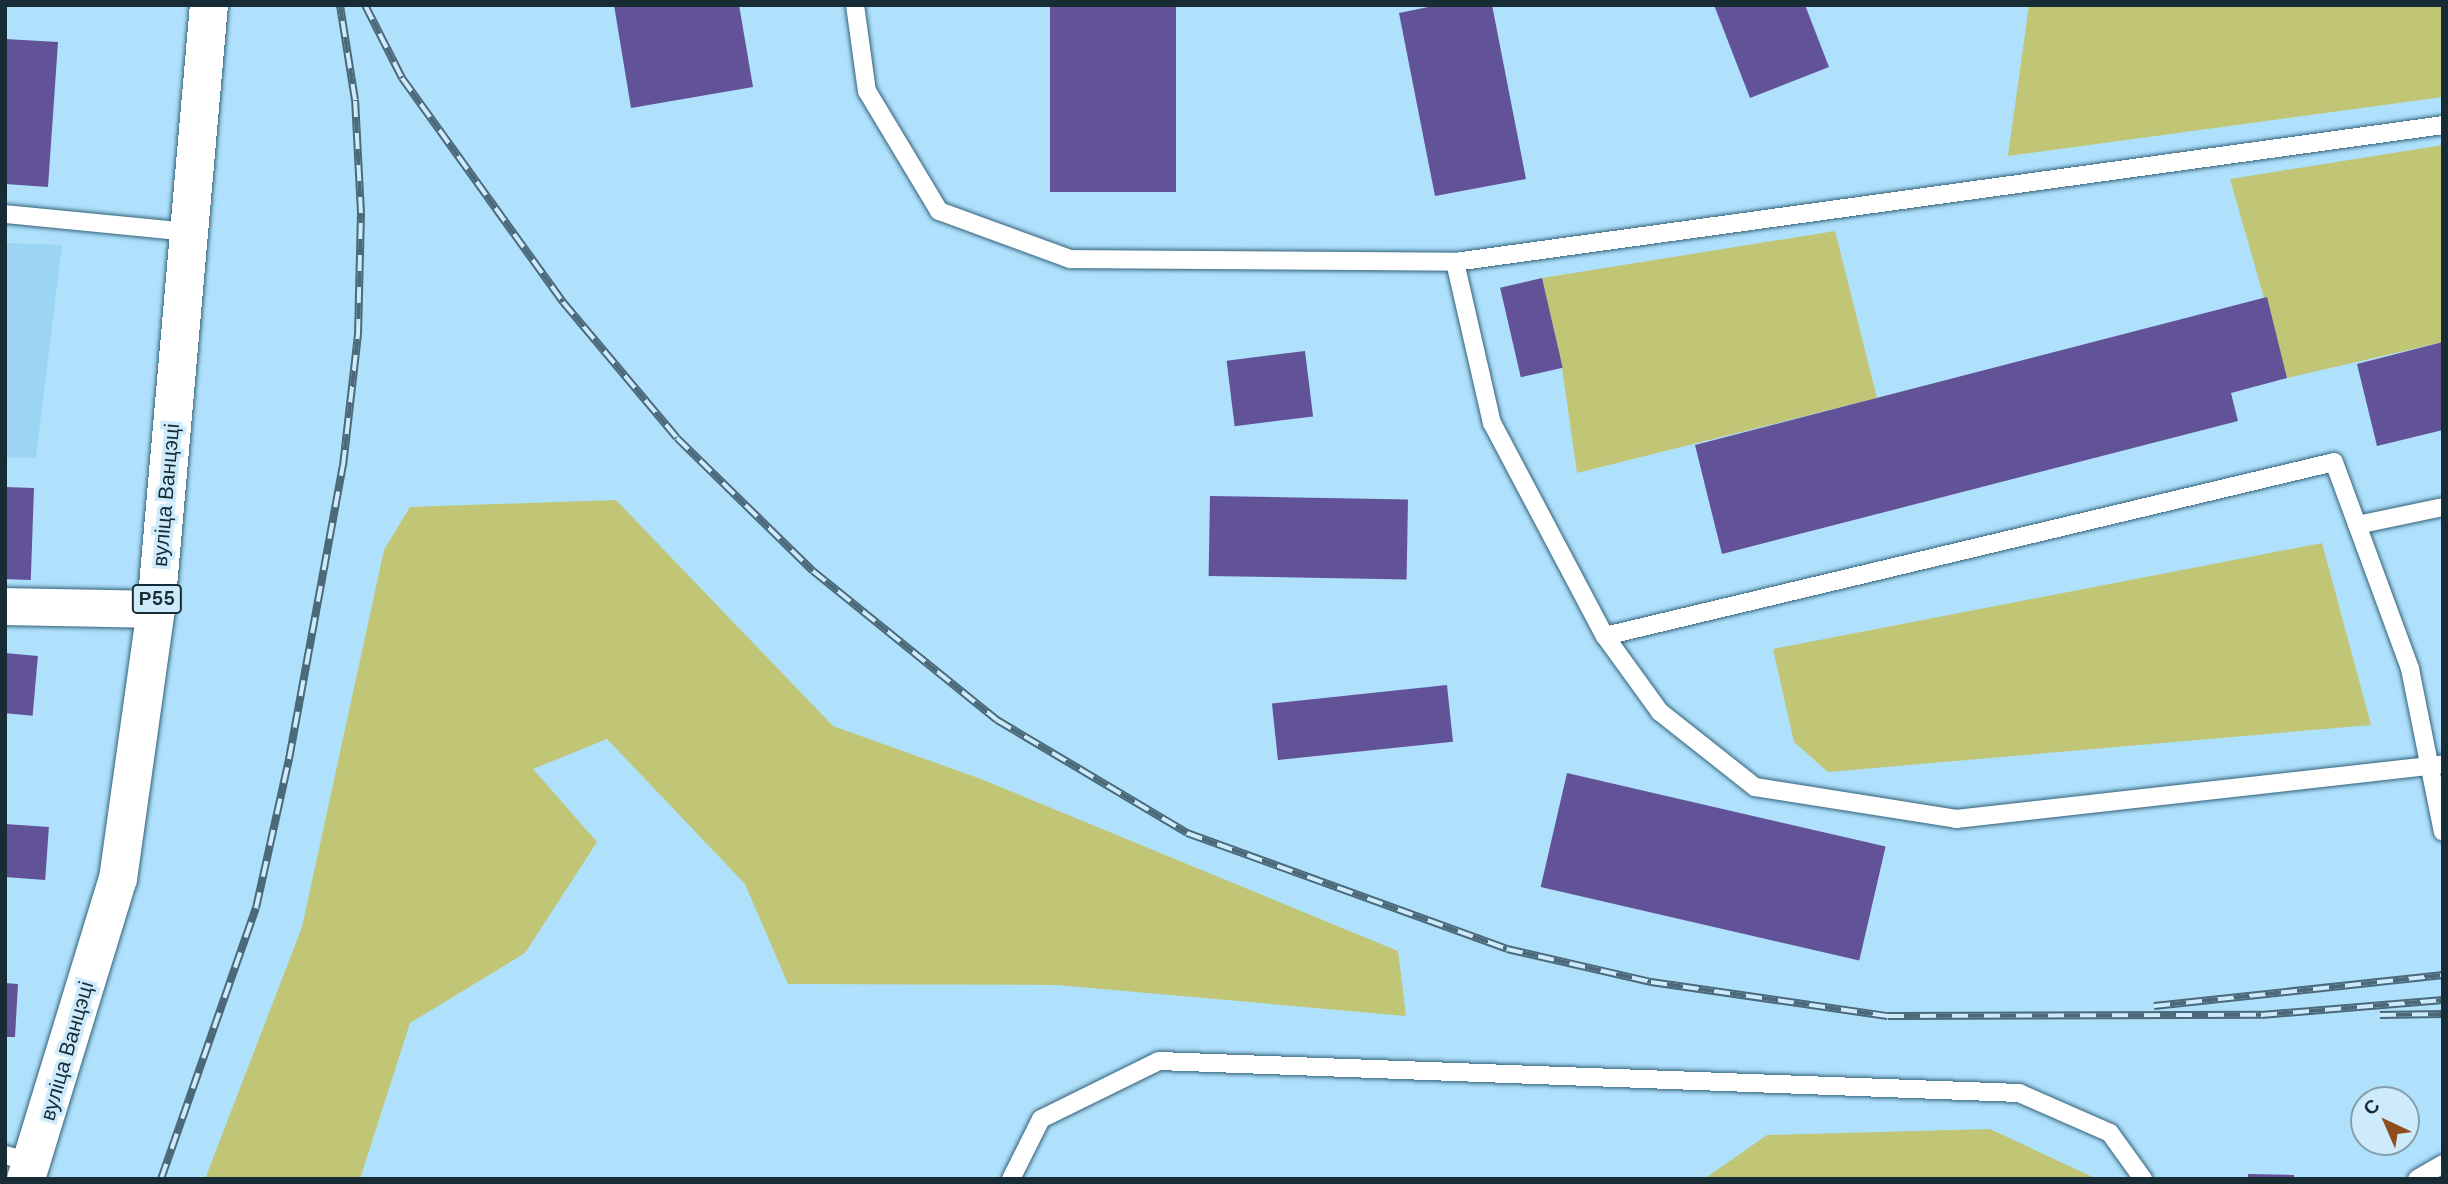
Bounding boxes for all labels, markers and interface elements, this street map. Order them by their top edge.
street label: вуліца Ванцэці [147,422,185,568]
road number: Р55 [131,584,183,614]
street label: вуліца Ванцэці [35,978,99,1124]
north arrow [2350,1086,2420,1156]
text: С [2358,1093,2385,1121]

